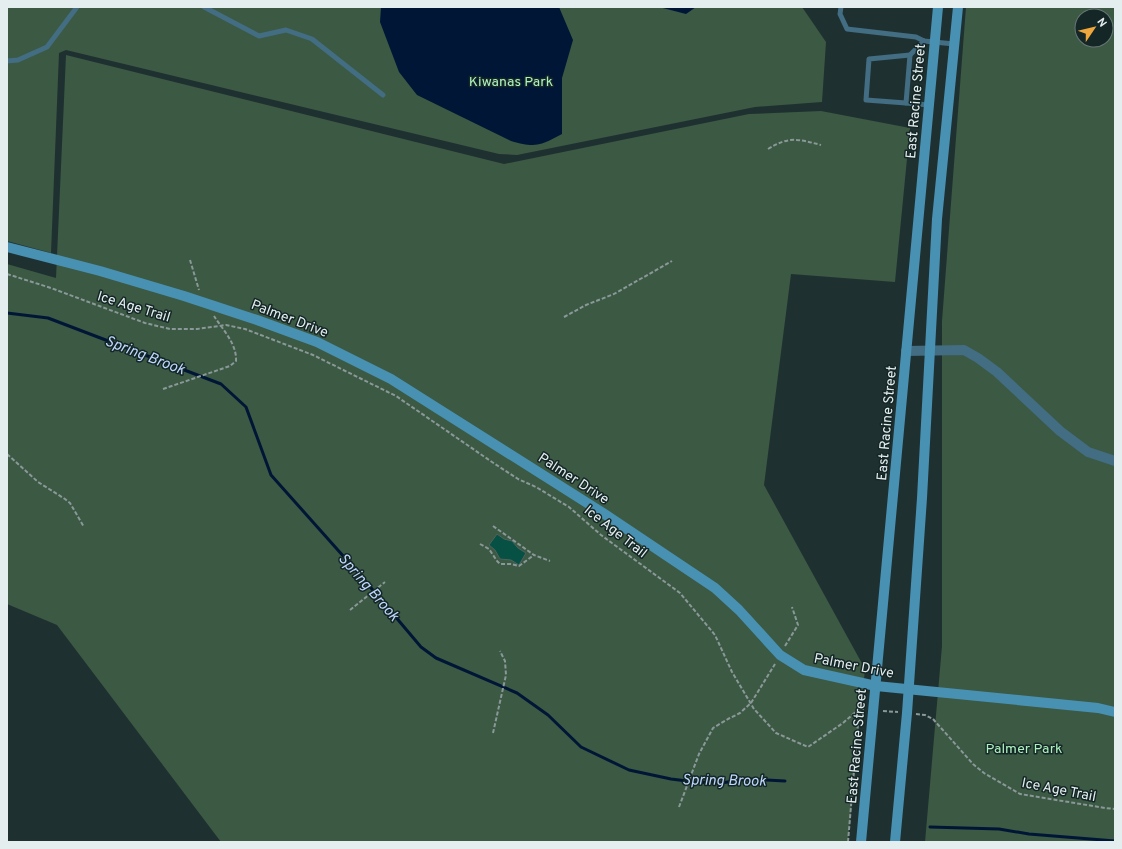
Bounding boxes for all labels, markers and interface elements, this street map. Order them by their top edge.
north arrow [1074,8,1114,48]
text: N [1093,16,1109,30]
street label: East Racine Street [903,43,930,159]
park label: Kiwanas Park [469,74,553,91]
street label: Ice Age Trail [95,288,172,327]
street label: Palmer Drive [249,297,330,342]
water label: Spring Brook [102,332,188,381]
street label: East Racine Street [874,365,901,481]
street label: Palmer Drive [534,450,612,509]
street label: Ice Age Trail [580,502,650,562]
water label: Spring Brook [333,550,403,626]
street label: Palmer Drive [812,650,895,683]
street label: East Racine Street [844,688,871,804]
park label: Palmer Park [986,741,1062,758]
water label: Spring Brook [682,771,767,792]
street label: Ice Age Trail [1020,775,1097,806]

